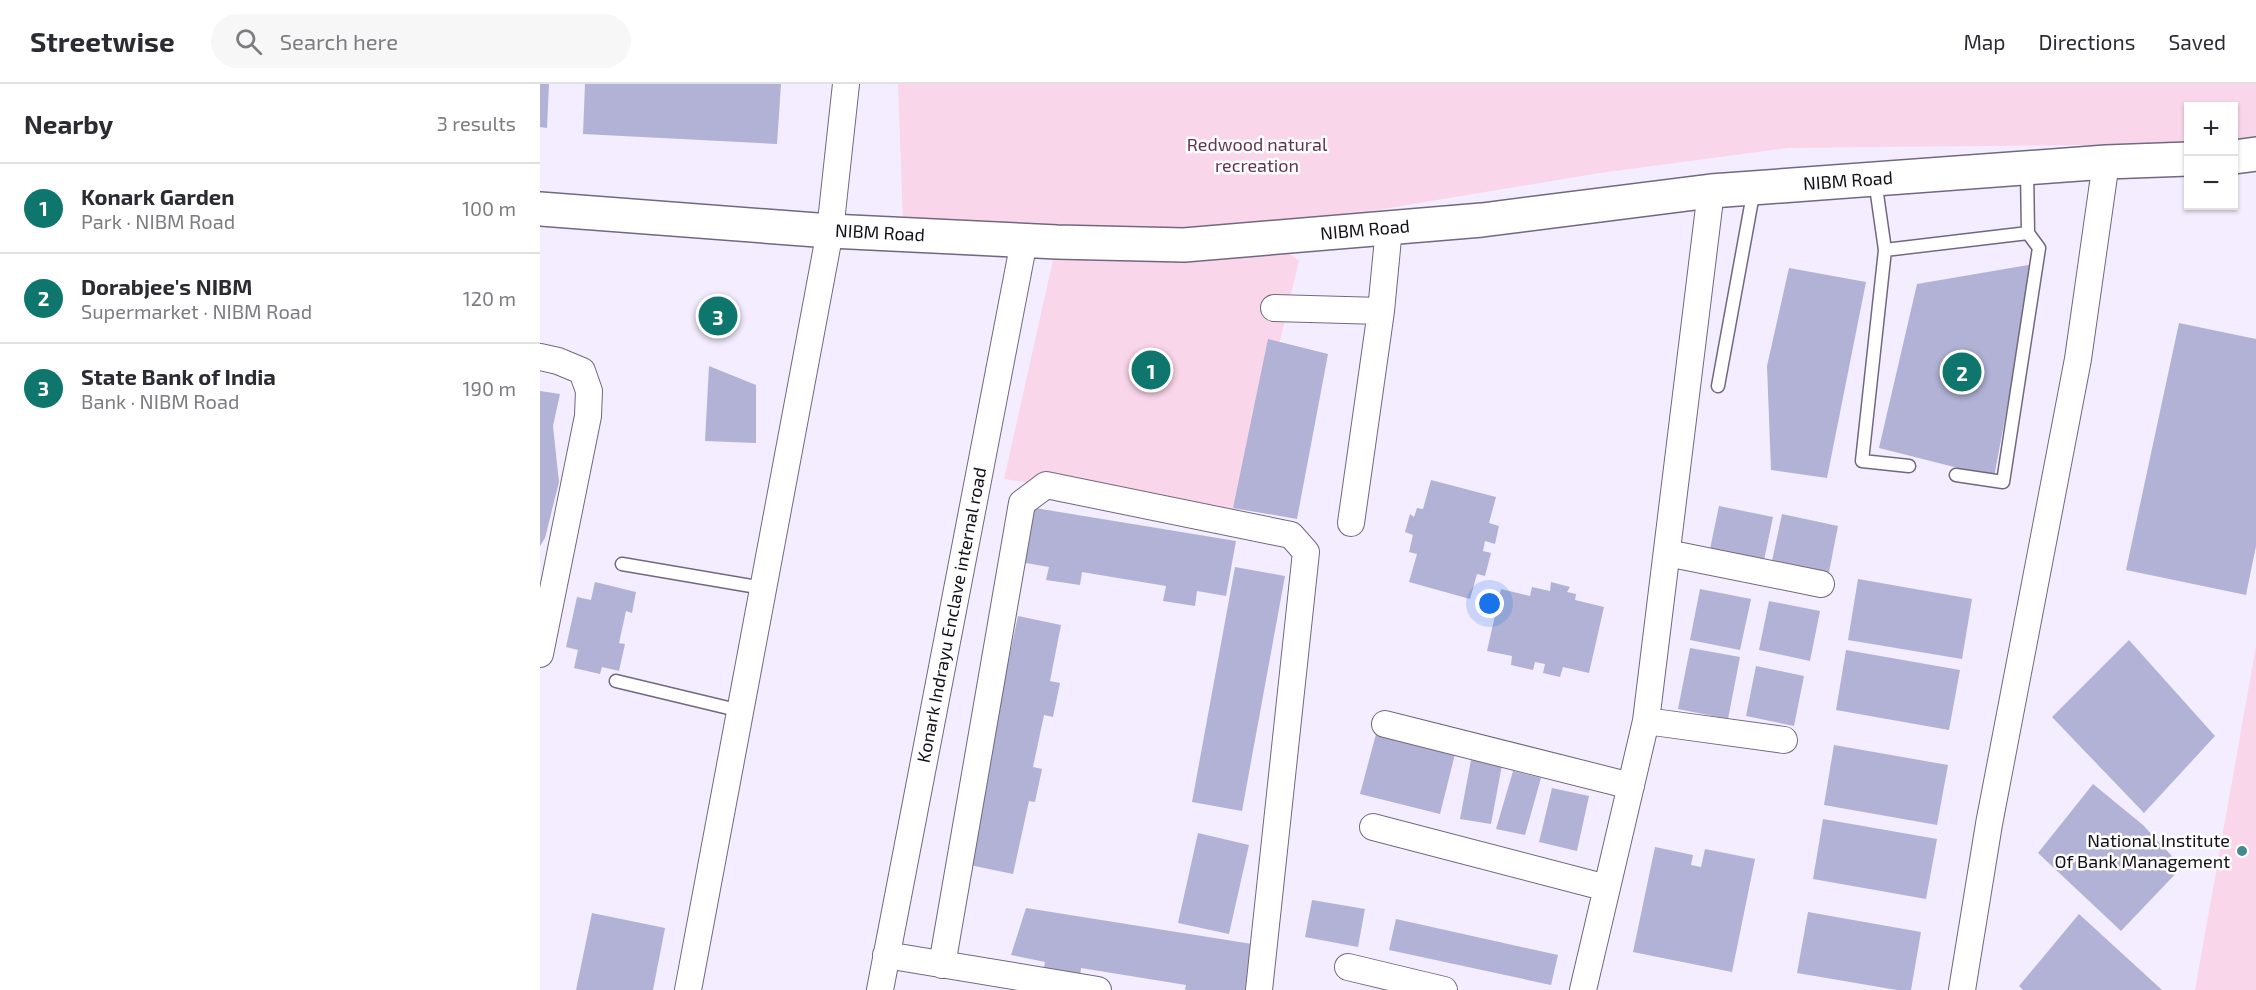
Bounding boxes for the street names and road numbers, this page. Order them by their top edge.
street label: NIBM Road [1802,166,1894,194]
street label: NIBM Road [1319,214,1411,244]
street label: NIBM Road [835,219,925,245]
street label: Konark Indrayu Enclave internal road [912,465,990,764]

